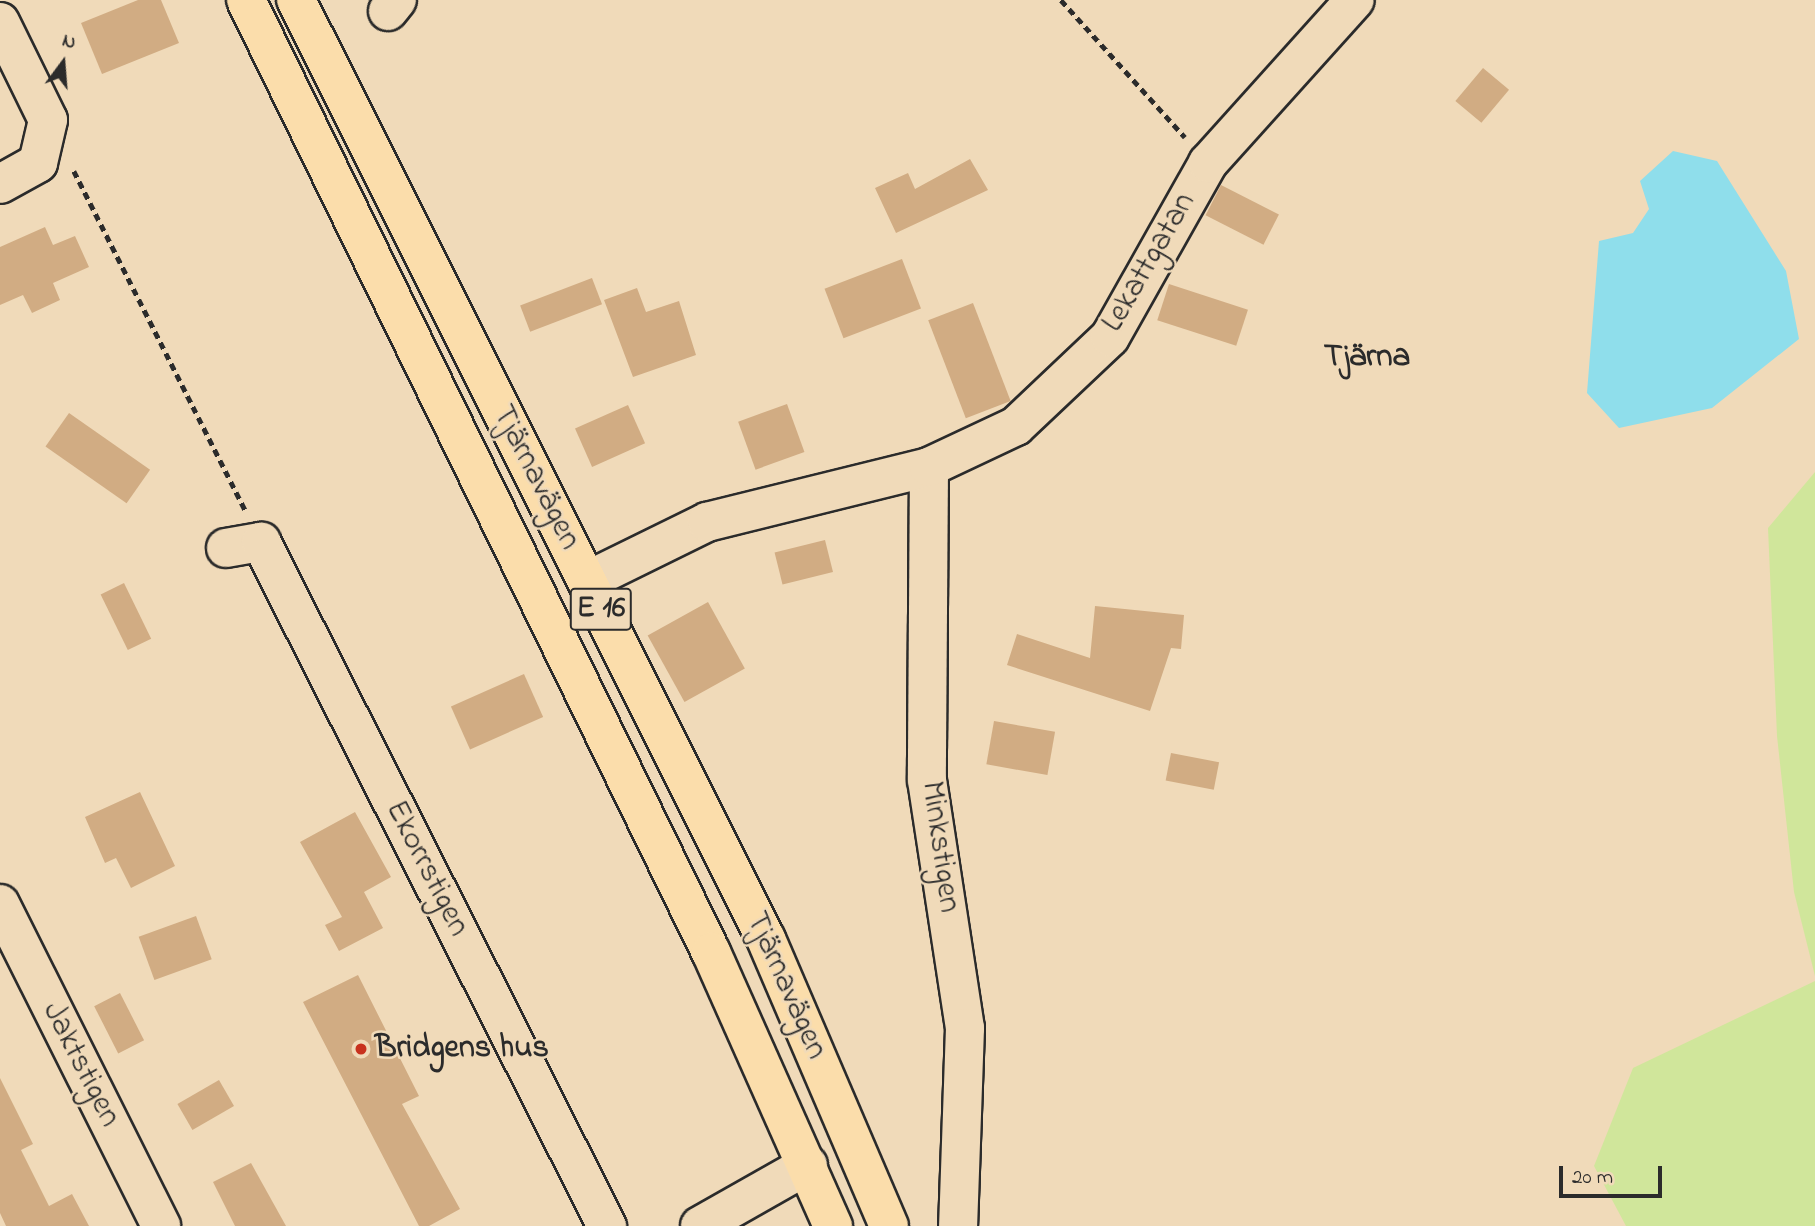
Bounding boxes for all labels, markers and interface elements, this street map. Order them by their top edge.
north arrow [28,28,98,98]
text: N [59,28,79,57]
street label: Lekattgatan [1095,187,1205,339]
district label: Tjärna [1324,338,1410,378]
street label: Tjärnavägen [482,399,588,557]
road number: E 16 [570,582,632,636]
street label: Minkstigen [911,779,967,915]
street label: Ekorrstigen [375,795,477,943]
street label: Tjärnavägen [736,906,834,1066]
street label: Jaktstigen [32,996,128,1134]
place label: Bridgens hus [375,1030,549,1068]
marker: Bridgens hus [353,1041,369,1057]
scale bar [1563,1152,1666,1196]
text: 20 m [1572,1163,1613,1193]

